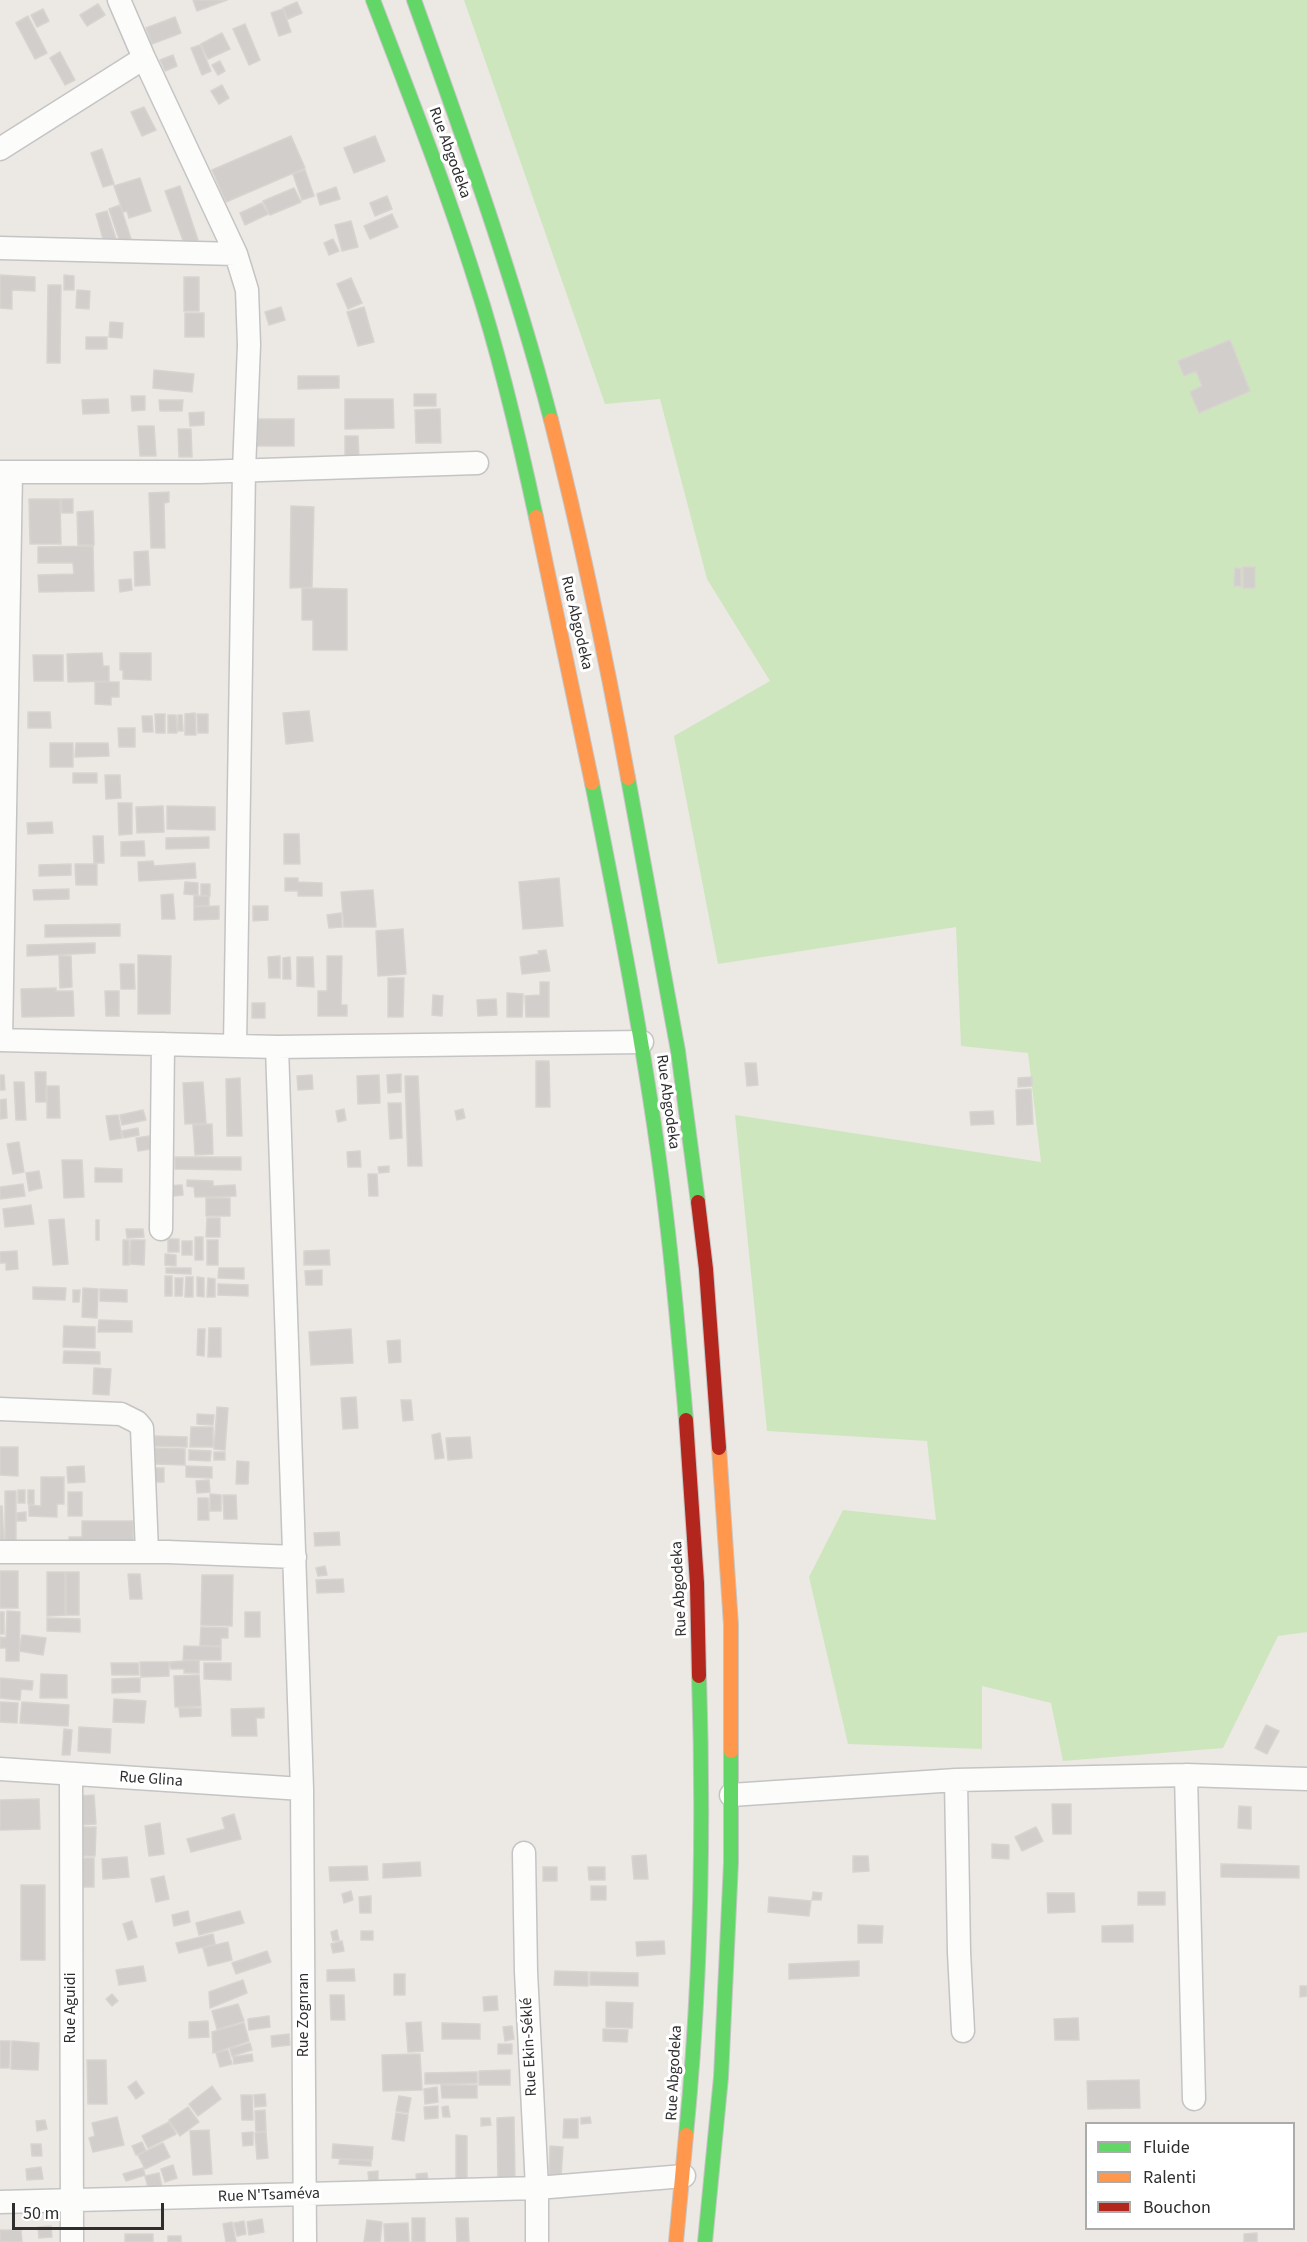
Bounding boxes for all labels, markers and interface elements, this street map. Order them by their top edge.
street label: Rue Abgodeka [424,105,474,201]
street label: Rue Abgodeka [556,574,596,672]
street label: Rue Abgodeka [651,1053,683,1151]
street label: Rue Abgodeka [668,1541,692,1637]
street label: Rue Glina [119,1768,183,1792]
street label: Rue Aguidi [61,1972,81,2044]
street label: Rue Zognran [294,1973,314,2057]
street label: Rue Ekin-Séklé [518,1997,542,2097]
street label: Rue Abgodeka [663,2025,687,2121]
legend [1085,2122,1295,2230]
text: Fluide [1143,2135,1190,2160]
text: Ralenti [1143,2165,1196,2190]
street label: Rue N'Tsaméva [218,2185,320,2207]
scale bar [15,2191,166,2229]
text: Bouchon [1143,2195,1211,2220]
text: 50 m [23,2201,59,2226]

